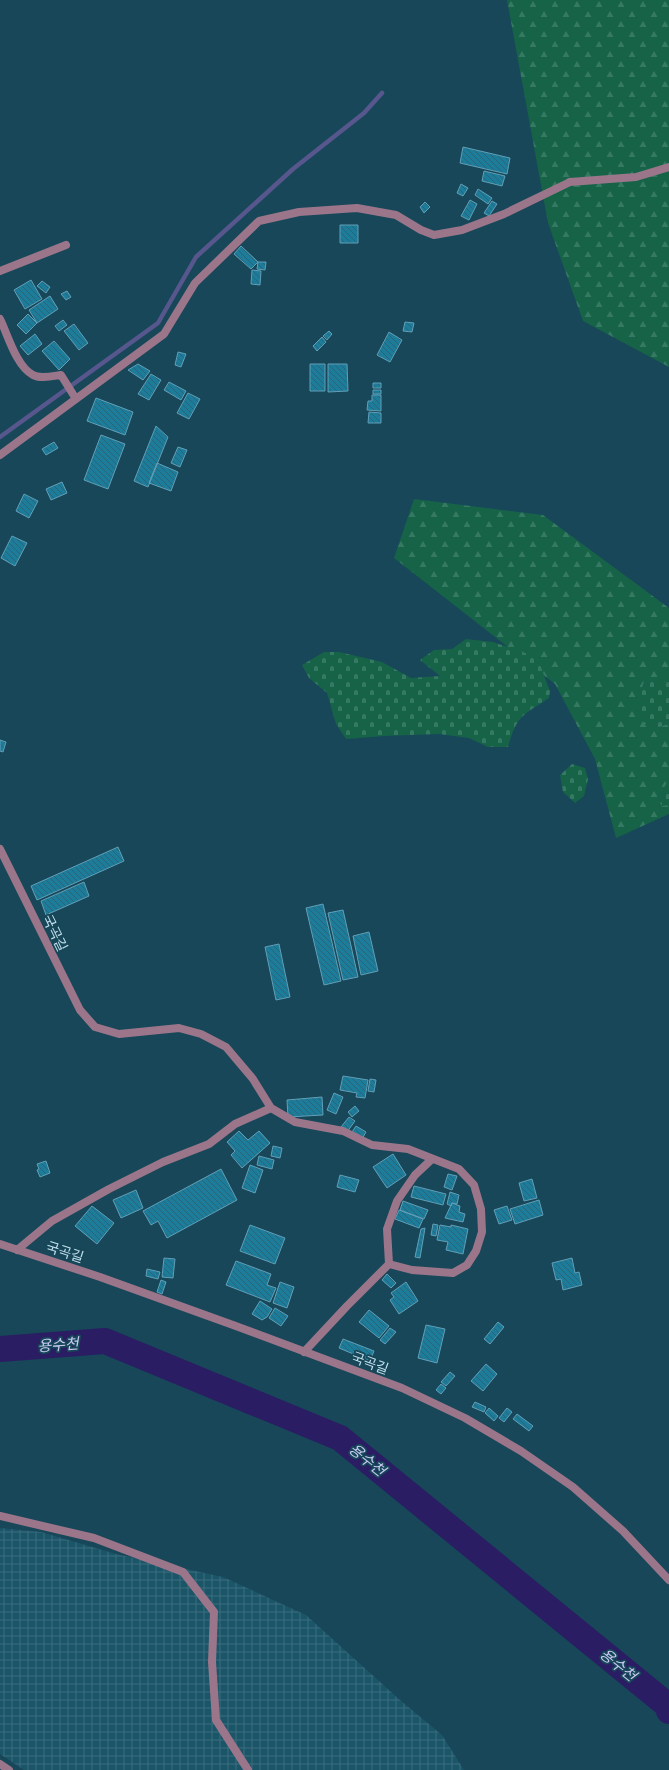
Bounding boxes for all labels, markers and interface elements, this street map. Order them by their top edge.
street label: 국곡길 [39,912,71,954]
street label: 국곡길 [44,1238,86,1266]
water label: 용수천 [37,1334,81,1355]
street label: 국곡길 [349,1349,391,1377]
water label: 용수천 [345,1440,390,1481]
water label: 용수천 [596,1645,641,1686]

